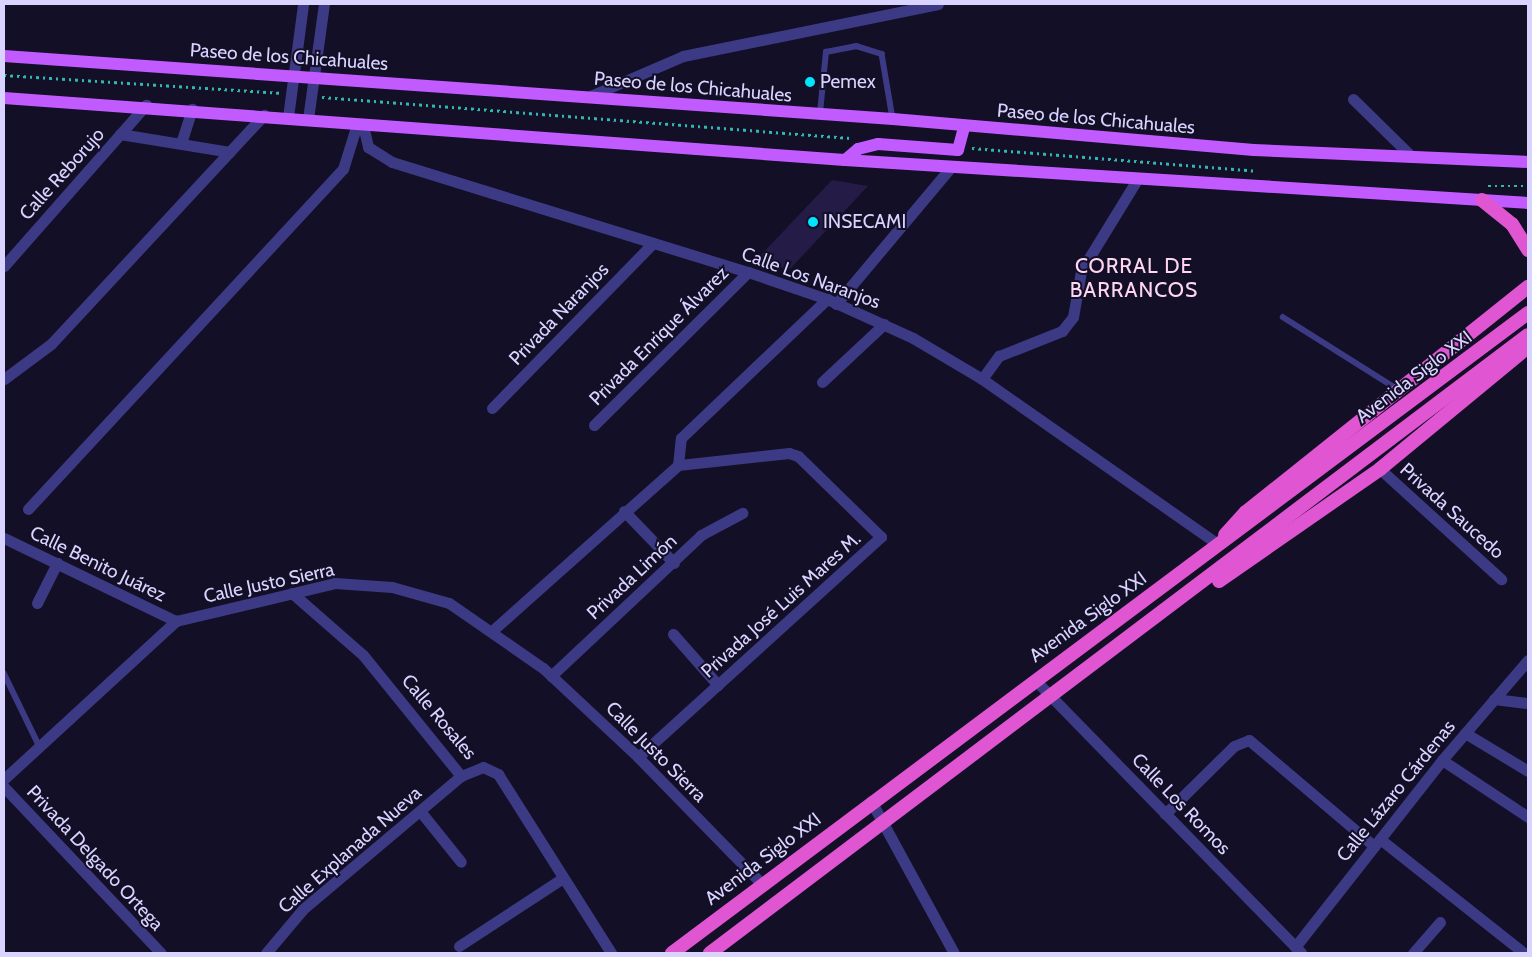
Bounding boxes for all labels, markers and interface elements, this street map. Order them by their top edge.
street label: Paseo de los Chicahuales [189,39,389,75]
street label: Paseo de los Chicahuales [593,67,793,107]
place label: Pemex [820,71,876,93]
marker: Pemex [804,76,816,88]
street label: Paseo de los Chicahuales [996,99,1196,139]
street label: Calle Reborujo [15,123,109,225]
place label: INSECAMI [823,211,906,233]
marker: INSECAMI [807,216,819,228]
street label: Calle Los Naranjos [739,242,883,314]
district label: CORRAL DE BARRANCOS [1069,253,1199,303]
street label: Privada Naranjos [504,258,614,370]
street label: Privada Enrique Álvarez [585,262,733,410]
street label: Avenida Siglo XXI [1351,326,1477,428]
street label: Privada Saucedo [1395,458,1509,564]
street label: Calle Benito Juárez [26,521,170,607]
street label: Privada José Luis Mares M. [696,527,866,683]
street label: Privada Limón [582,530,682,624]
street label: Calle Justo Sierra [202,558,336,608]
street label: Avenida Siglo XXI [1025,567,1151,667]
street label: Calle Rosales [397,670,481,764]
street label: Calle Justo Sierra [601,697,711,807]
street label: Calle Lázaro Cárdenas [1332,716,1460,866]
street label: Calle Los Romos [1127,749,1235,859]
street label: Privada Delgado Ortega [22,781,168,935]
street label: Calle Explanada Nueva [274,782,426,918]
street label: Avenida Siglo XXI [700,808,826,910]

